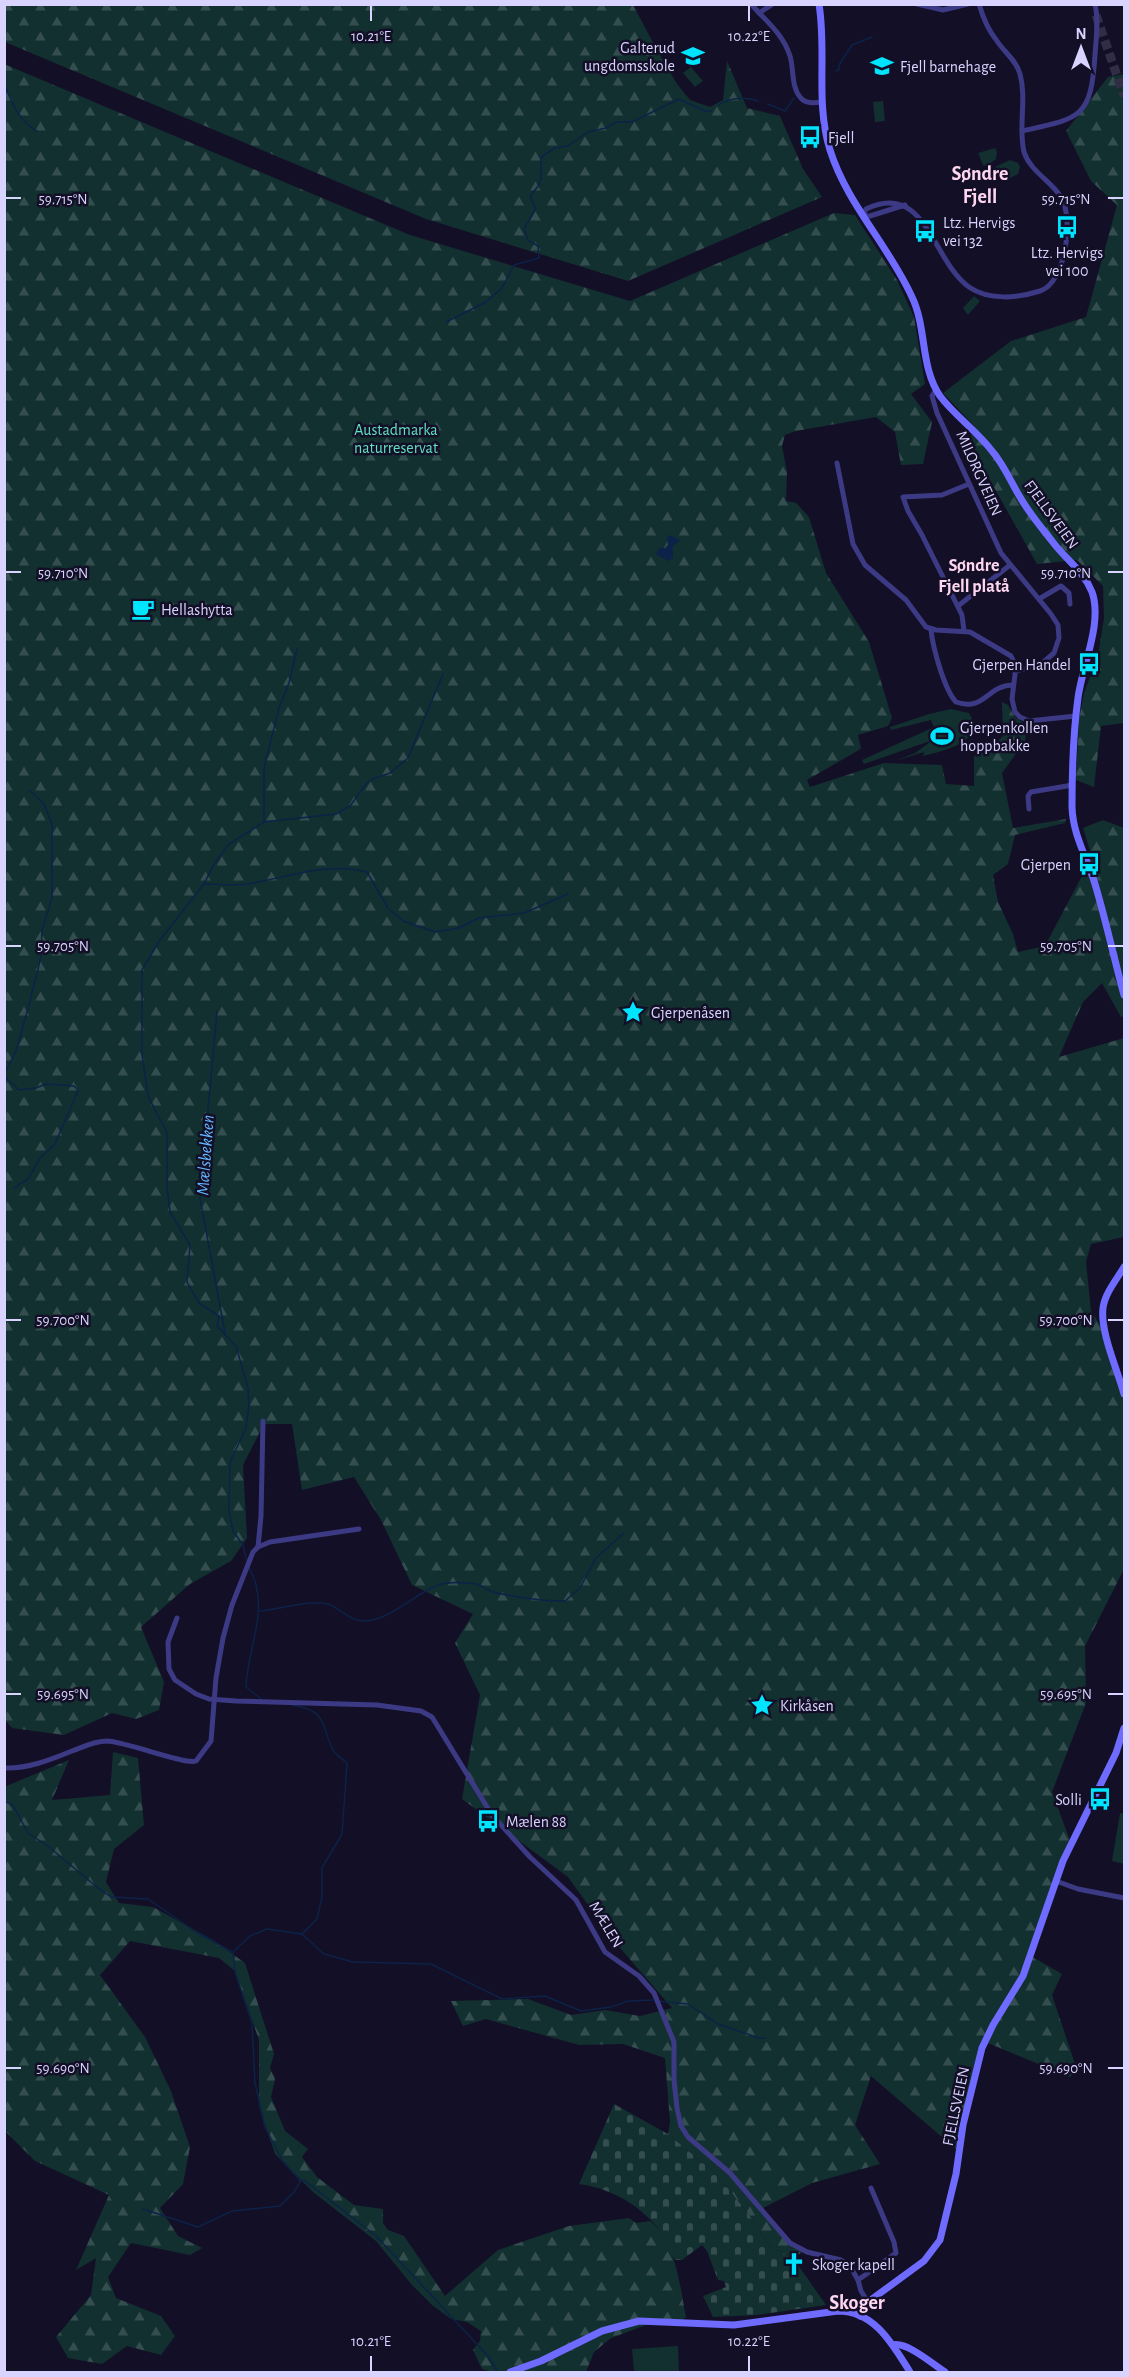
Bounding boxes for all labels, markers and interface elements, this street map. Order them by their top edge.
north arrow [1051,18,1111,78]
text: N [1075,26,1087,42]
text: 10.21°E [351,29,391,44]
text: 10.22°E [728,29,770,44]
place label: Galterud ungdomsskole [584,40,675,74]
school or university icon: Galterud ungdomsskole [680,43,706,69]
school or university icon: Fjell barnehage [869,53,895,79]
place label: Fjell barnehage [900,59,996,76]
bus stop icon: Fjell [797,124,823,150]
place label: Fjell [828,130,854,147]
district label: Søndre Fjell [952,164,1008,207]
text: 59.715°N [38,192,88,207]
text: 59.715°N [1041,192,1091,207]
bus stop icon: Ltz. Hervigs vei 100 [1054,214,1080,240]
place label: Ltz. Hervigs vei 132 [943,215,1015,249]
bus stop icon: Ltz. Hervigs vei 132 [912,218,938,244]
place label: Ltz. Hervigs vei 100 [1031,245,1103,279]
park label: Austadmarka naturreservat [354,422,438,456]
street label: MILORGVEIEN [953,429,1005,518]
street label: FJELLSVEIEN [1021,477,1081,552]
district label: Søndre Fjell platå [938,557,1010,596]
text: 59.710°N [38,566,88,581]
text: 59.710°N [1041,566,1091,581]
cafe icon: Hellashytta [130,596,156,622]
place label: Hellashytta [161,602,233,619]
bus stop icon: Gjerpen Handel [1076,651,1102,677]
place label: Gjerpen Handel [972,657,1071,674]
place label: Gjerpenkollen hoppbakke [960,720,1049,754]
sports icon: Gjerpenkollen hoppbakke [929,723,955,749]
bus stop icon: Gjerpen [1076,851,1102,877]
place label: Gjerpen [1021,857,1071,874]
text: 59.705°N [37,939,89,954]
text: 59.705°N [1040,939,1092,954]
place icon: Gjerpenåsen [620,999,646,1025]
place label: Gjerpenåsen [651,1005,730,1022]
water label: Mælsbekken [194,1114,218,1196]
text: 59.700°N [36,1313,90,1328]
text: 59.700°N [1039,1313,1093,1328]
text: 59.695°N [37,1687,89,1702]
text: 59.695°N [1040,1687,1092,1702]
place icon: Kirkåsen [749,1692,775,1718]
place label: Kirkåsen [780,1698,834,1714]
bus stop icon: Solli [1087,1786,1113,1812]
place label: Solli [1055,1792,1082,1808]
bus stop icon: Mælen 88 [475,1808,501,1834]
place label: Mælen 88 [506,1814,567,1830]
street label: MÆLEN [586,1899,626,1950]
text: 59.690°N [36,2061,90,2076]
text: 59.690°N [1039,2061,1093,2076]
street label: FJELLSVEIEN [940,2065,972,2147]
church icon: Skoger kapell [781,2251,807,2277]
place label: Skoger kapell [812,2257,895,2273]
district label: Skoger [829,2293,885,2313]
text: 10.21°E [351,2334,391,2349]
text: 10.22°E [728,2334,770,2349]

